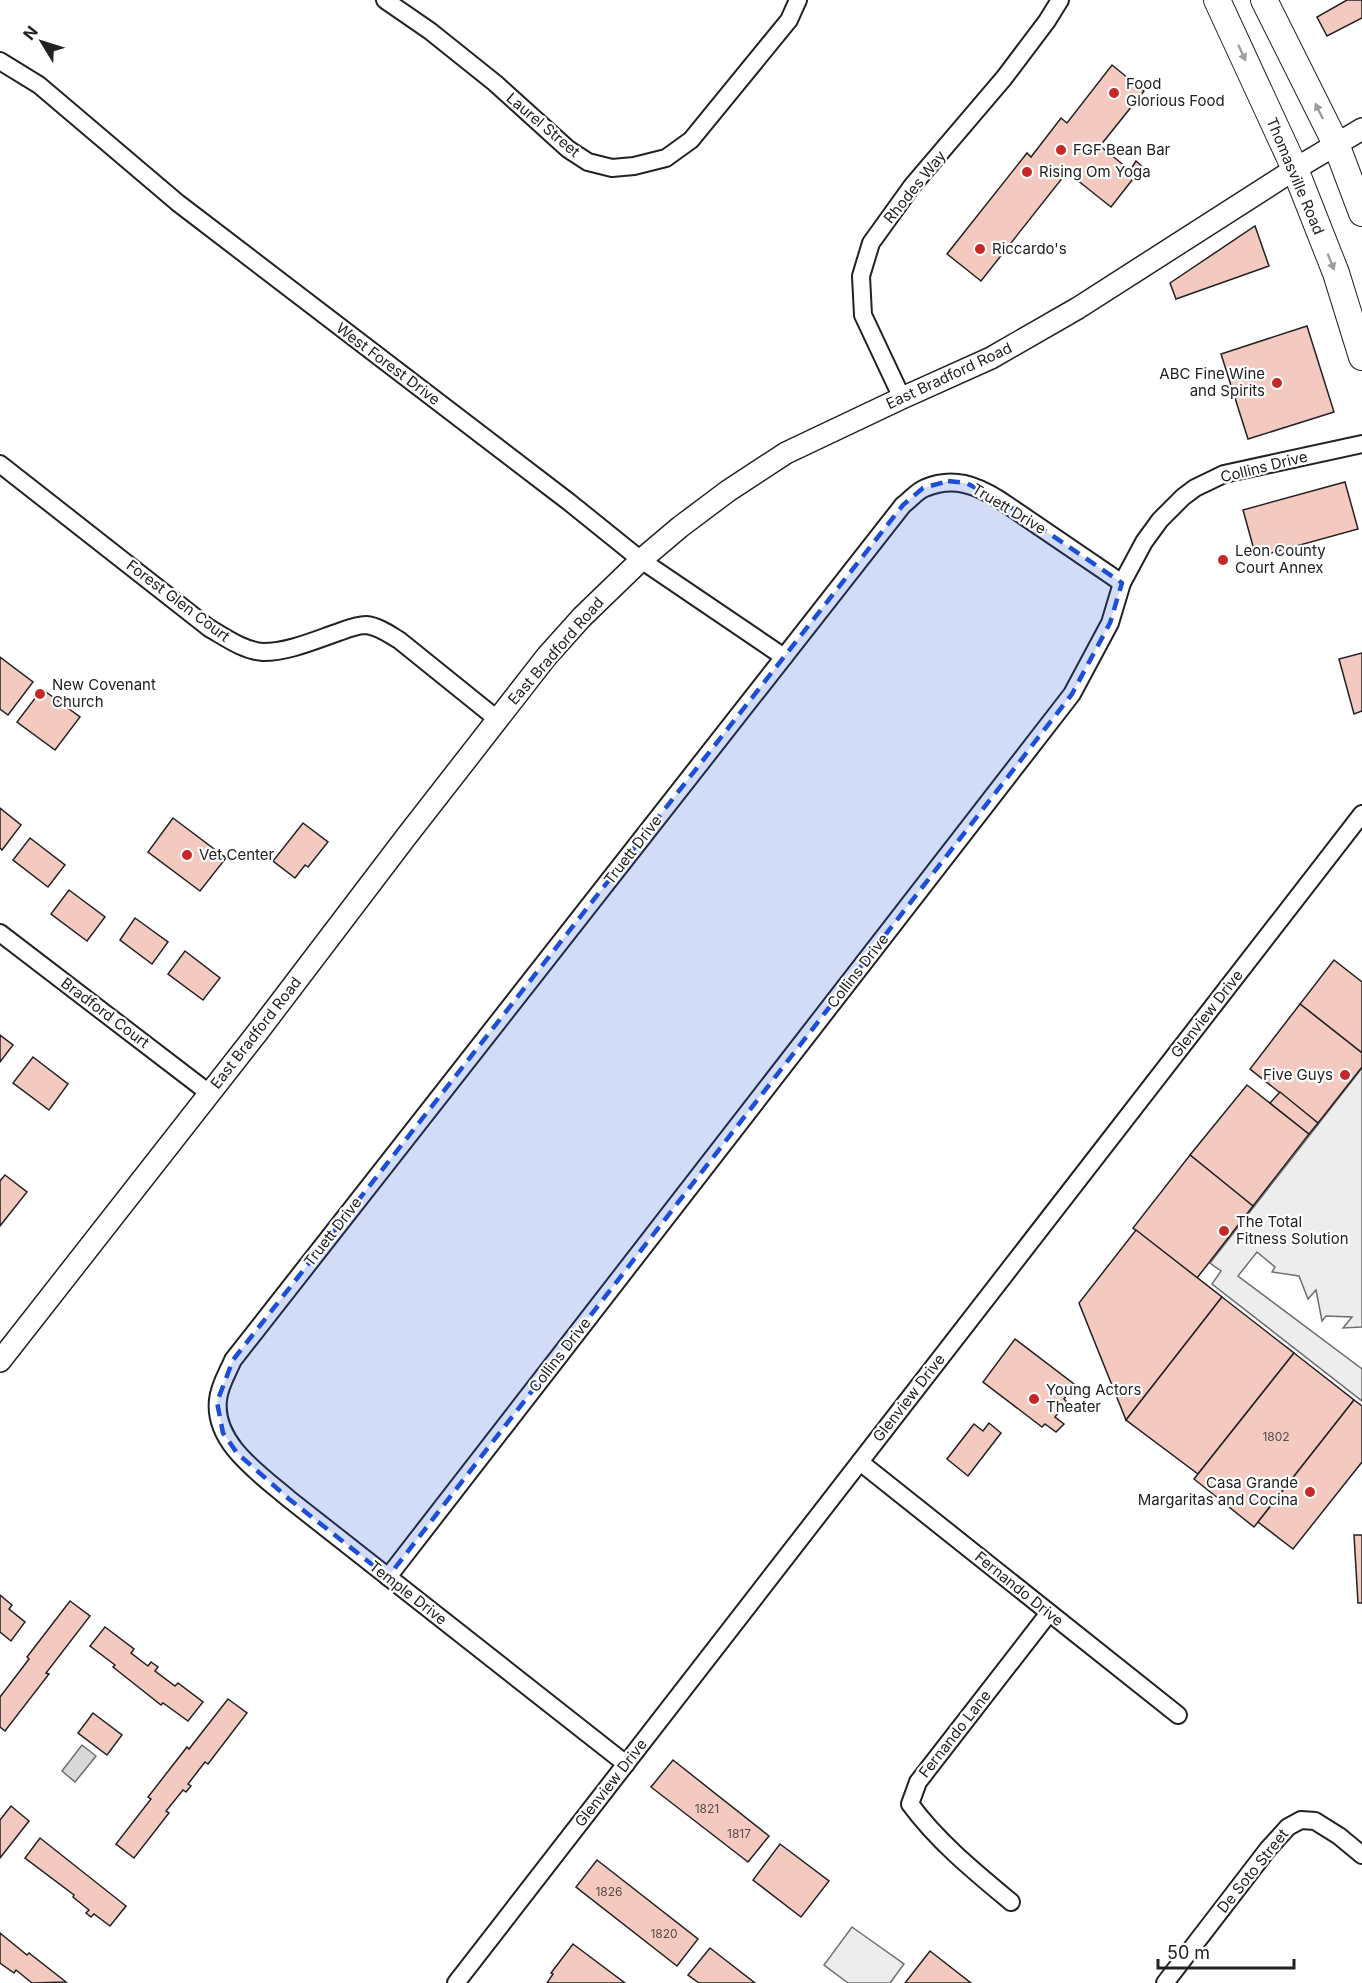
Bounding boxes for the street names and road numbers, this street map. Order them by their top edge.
street label: Laurel Street [503,88,584,161]
street label: Thomasville Road [1262,114,1329,237]
street label: Rhodes Way [879,146,950,227]
street label: West Forest Drive [332,318,444,409]
street label: East Bradford Road [883,338,1015,413]
street label: Collins Drive [1218,447,1309,487]
street label: Truett Drive [969,479,1050,538]
street label: Forest Glen Court [123,555,234,646]
street label: East Bradford Road [504,593,608,708]
street label: Truett Drive [600,811,666,888]
street label: Collins Drive [823,930,893,1012]
street label: Glenview Drive [1166,966,1247,1061]
street label: Bradford Court [57,973,153,1052]
street label: East Bradford Road [206,973,305,1092]
street label: Truett Drive [300,1193,366,1270]
street label: Collins Drive [525,1314,595,1396]
street label: Glenview Drive [868,1350,949,1445]
street label: Fernando Drive [971,1547,1068,1630]
street label: Temple Drive [366,1556,451,1629]
street label: Fernando Lane [915,1686,995,1781]
street label: Glenview Drive [570,1735,651,1830]
street label: De Soto Street [1213,1825,1292,1917]

